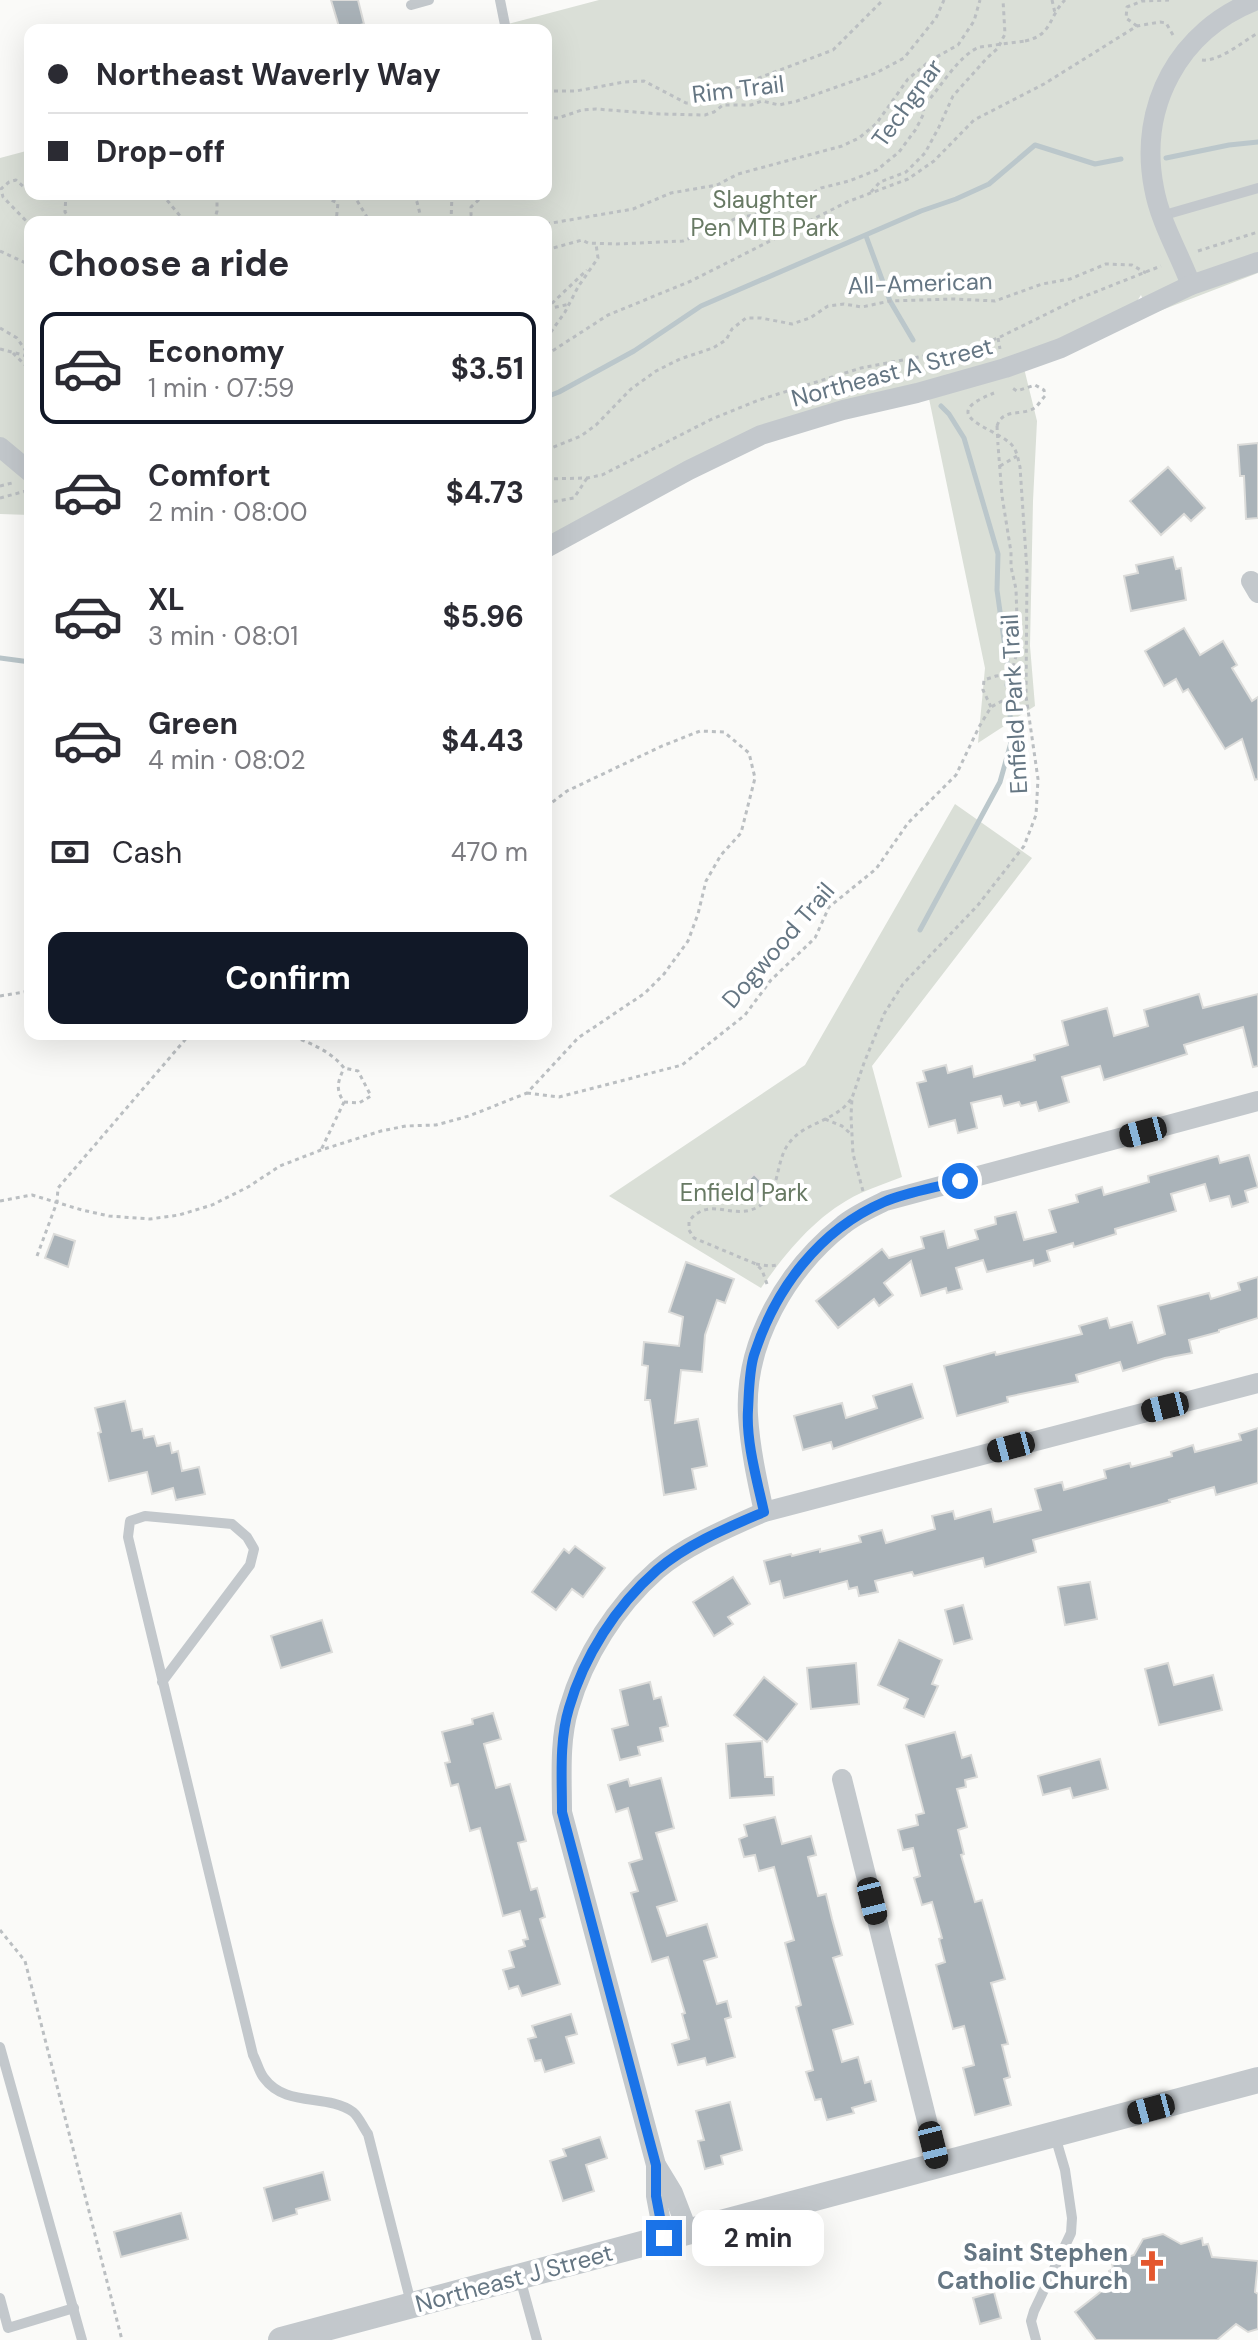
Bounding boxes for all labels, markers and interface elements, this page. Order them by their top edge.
street label: Techgnar [865,53,949,153]
text: Northeast Waverly Way [96,55,441,94]
street label: Rim Trail [690,68,786,110]
text: Drop-off [96,132,225,171]
park label: Slaughter Pen MTB Park [691,184,839,243]
text: Choose a ride [48,240,289,287]
street label: All-American [847,265,993,301]
street label: Northeast A Street [788,330,996,414]
icon: car [52,332,124,404]
text: Economy [148,332,285,371]
text: $3.51 [451,349,524,388]
text: 1 min · 07:59 [148,371,294,405]
icon: car [52,456,124,528]
text: Comfort [148,456,271,495]
text: $4.73 [446,473,524,512]
text: 2 min · 08:00 [148,495,308,529]
icon: car [52,580,124,652]
text: XL [148,580,185,619]
text: $5.96 [442,597,524,636]
street label: Enfield Park Trail [994,613,1034,795]
text: 3 min · 08:01 [148,619,298,653]
icon: car [52,704,124,776]
text: Green [148,704,238,743]
text: $4.43 [441,721,524,760]
text: 4 min · 08:02 [148,743,305,777]
icon: cash [48,830,92,874]
text: Cash [112,833,182,872]
text: 470 m [451,835,528,869]
street label: Dogwood Trail [715,876,841,1014]
button: Confirm [48,932,528,1024]
car [1117,1114,1169,1150]
route start [942,1163,978,1199]
park label: Enfield Park [680,1177,808,1208]
car [1139,1390,1191,1424]
car [985,1429,1037,1465]
car [855,1875,889,1927]
car [1125,2091,1177,2127]
car [916,2119,950,2171]
callout: 2 min [692,2210,824,2266]
route end [646,2220,682,2256]
text: 2 min [724,2221,792,2255]
street label: Northeast J Street [412,2237,616,2319]
place label: Saint Stephen Catholic Church [937,2237,1128,2296]
church icon: Saint Stephen Catholic Church [1135,2249,1169,2283]

